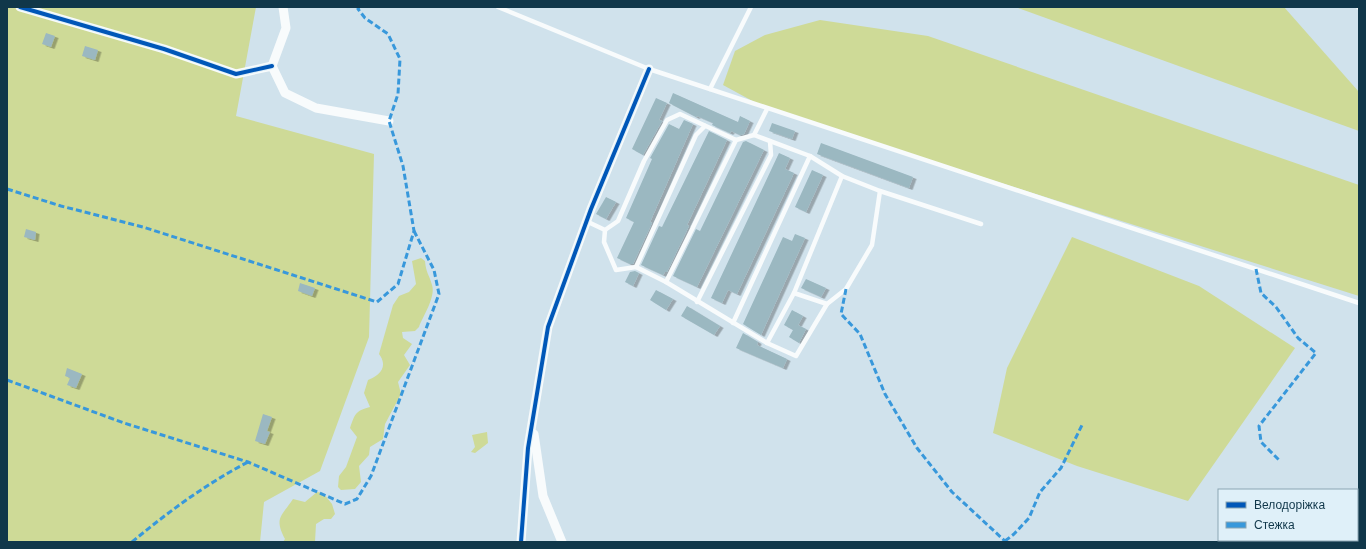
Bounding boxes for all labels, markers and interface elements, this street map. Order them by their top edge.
legend [1218,489,1358,541]
text: Велодоріжка [1254,498,1325,512]
text: Стежка [1254,518,1295,532]

